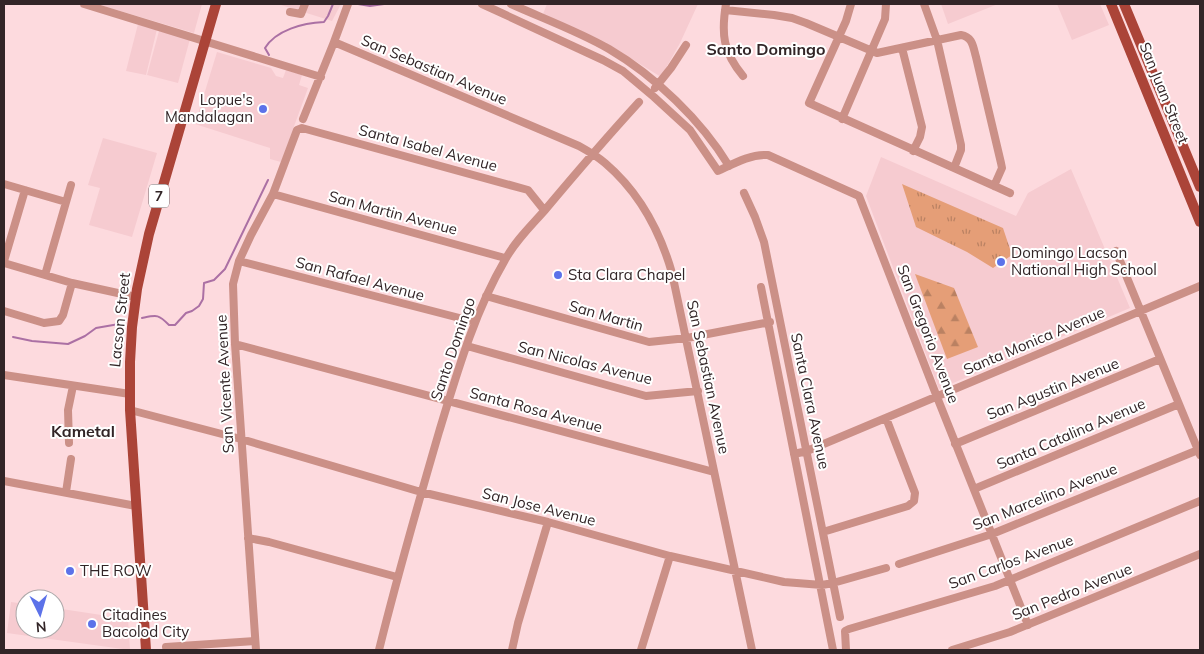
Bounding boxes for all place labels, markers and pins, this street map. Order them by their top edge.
place label: Lopue's Mandalagan [165,90,253,126]
marker: Lopue's Mandalagan [257,103,269,115]
place label: Domingo Lacson National High School [1011,243,1157,279]
marker: Domingo Lacson National High School [995,256,1007,268]
place label: Sta Clara Chapel [568,265,685,284]
marker: Sta Clara Chapel [552,269,564,281]
place label: THE ROW [80,561,152,580]
marker: THE ROW [64,565,76,577]
place label: Citadines Bacolod City [102,605,189,641]
marker: Citadines Bacolod City [86,618,98,630]

